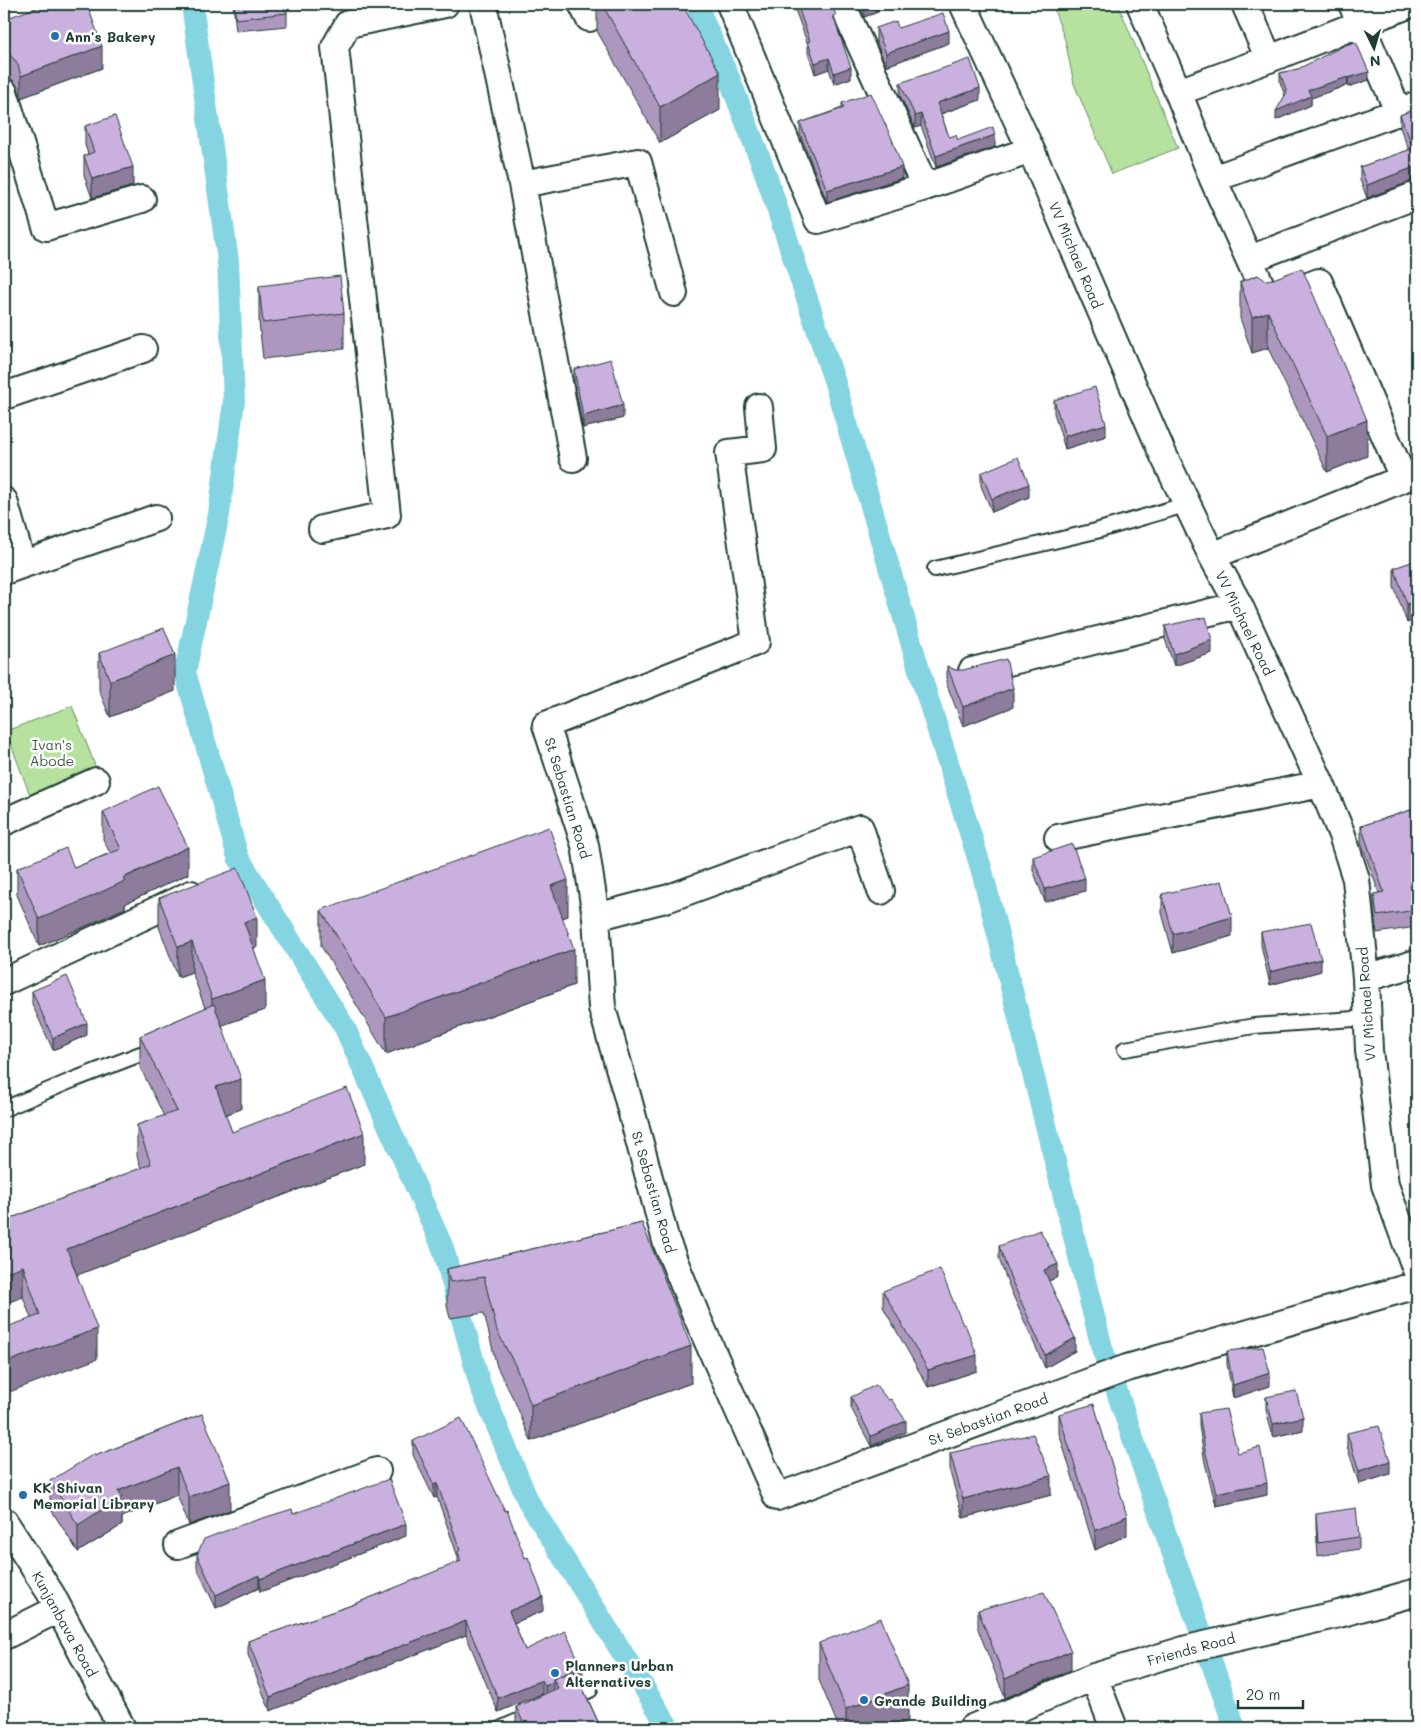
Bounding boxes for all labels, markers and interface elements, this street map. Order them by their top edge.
north arrow [1348,22,1398,72]
place label: Ann's Bakery [65,27,156,46]
marker: Ann's Bakery [49,30,61,42]
text: N [1369,52,1381,71]
street label: VV Michael Road [1045,199,1107,311]
street label: VV Michael Road [1211,567,1279,679]
park label: Ivan's Abode [30,735,74,770]
street label: St Sebastian Road [541,735,596,861]
street label: VV Michael Road [1353,946,1379,1062]
street label: St Sebastian Road [628,1129,681,1255]
street label: St Sebastian Road [926,1389,1050,1449]
place label: KK Shivan Memorial Library [33,1478,155,1513]
marker: KK Shivan Memorial Library [17,1489,29,1501]
street label: Kunjanbava Road [28,1568,102,1680]
street label: Friends Road [1145,1628,1237,1670]
place label: Planners Urban Alternatives [565,1656,673,1691]
marker: Planners Urban Alternatives [549,1667,561,1679]
scale bar [1238,1677,1304,1709]
text: 20 m [1246,1684,1280,1704]
place label: Grande Building [874,1691,987,1710]
marker: Grande Building [858,1694,870,1706]

